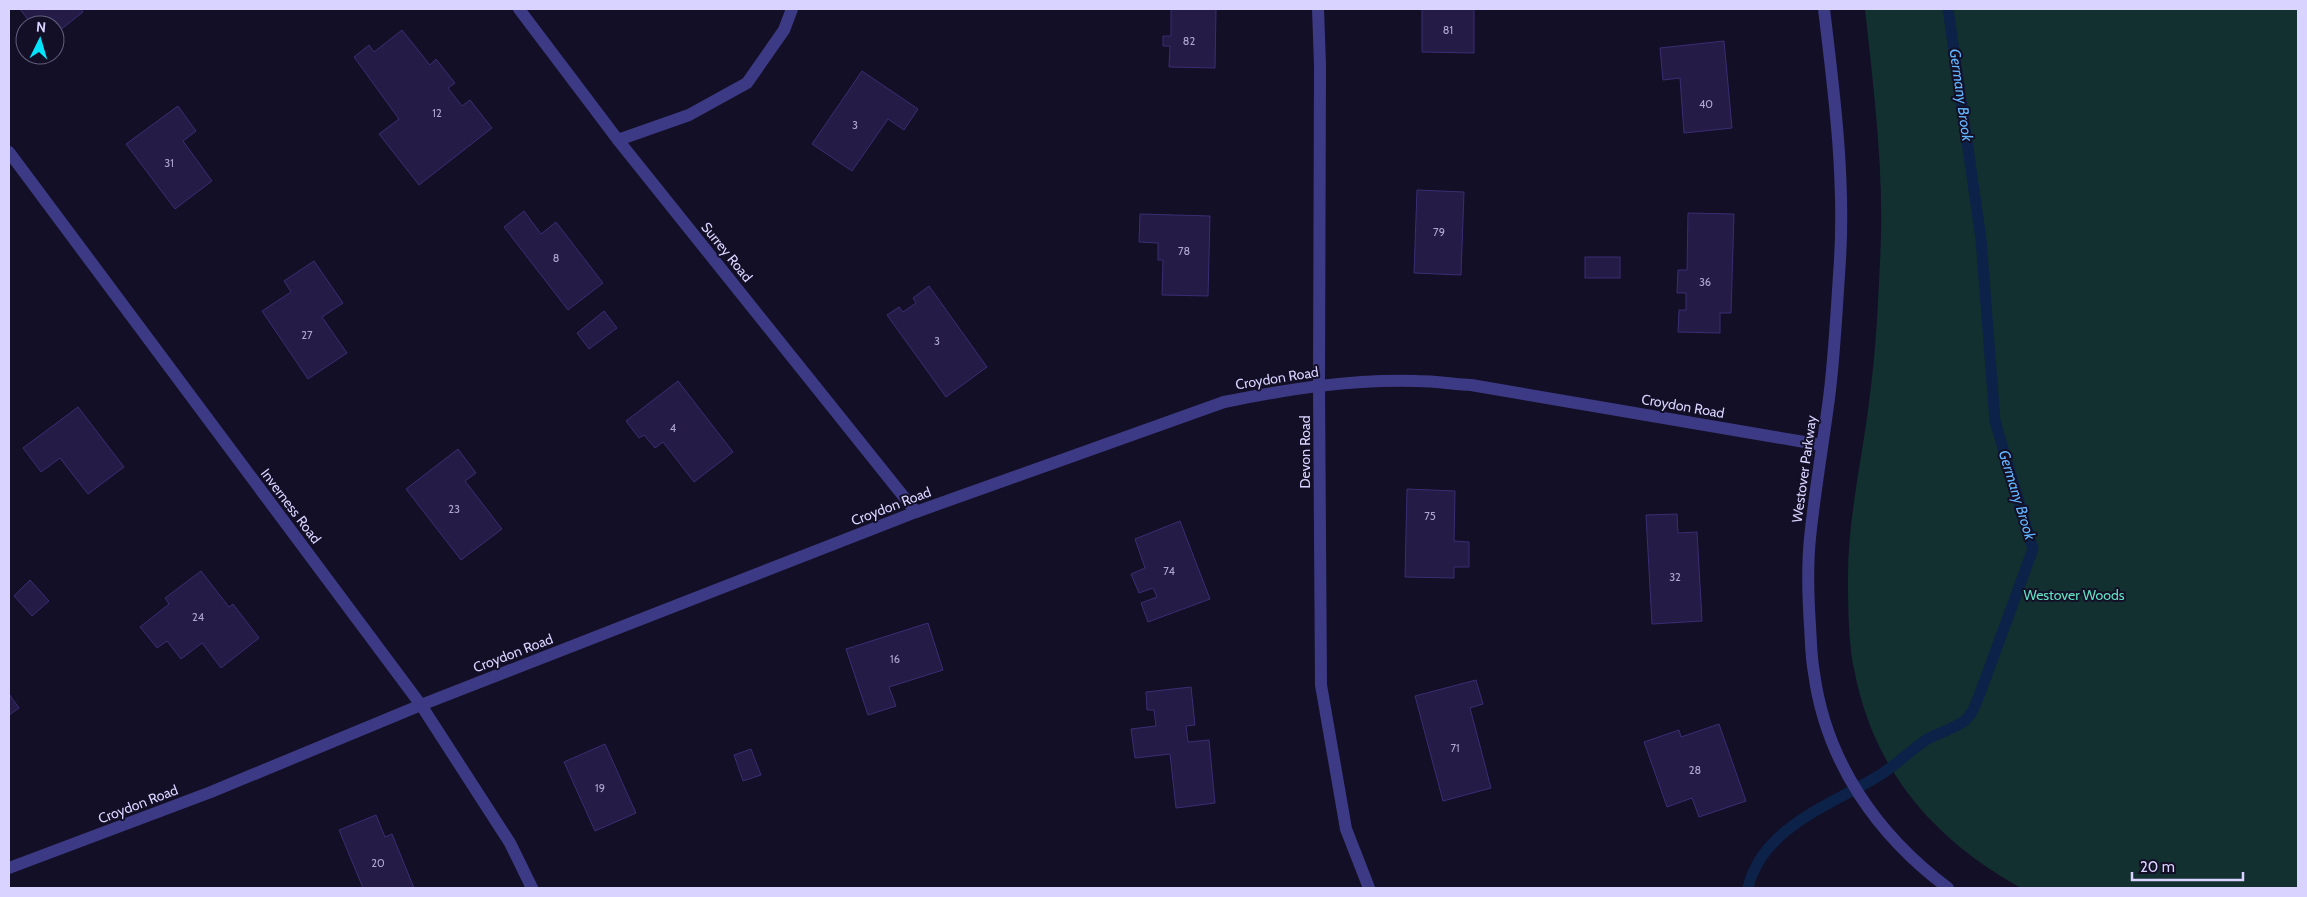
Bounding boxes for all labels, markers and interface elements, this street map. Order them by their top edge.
north arrow [15,15,65,65]
text: N [35,18,47,36]
house number: 81 [1443,23,1453,37]
house number: 82 [1183,34,1195,48]
water label: Germany Brook [1946,48,1976,143]
house number: 40 [1699,97,1713,111]
house number: 12 [432,106,442,120]
house number: 3 [852,118,858,132]
house number: 31 [164,156,174,170]
street label: Surrey Road [697,218,757,286]
house number: 79 [1433,225,1445,239]
house number: 78 [1178,244,1190,258]
house number: 8 [553,251,559,265]
house number: 36 [1699,275,1711,289]
house number: 27 [301,328,313,342]
house number: 3 [934,334,940,348]
street label: Croydon Road [1234,363,1320,393]
street label: Croydon Road [1640,390,1726,422]
street label: Westover Parkway [1788,414,1820,524]
street label: Devon Road [1296,415,1314,489]
house number: 4 [670,421,677,435]
water label: Germany Brook [1995,448,2039,543]
street label: Inverness Road [257,465,325,547]
street label: Croydon Road [849,483,933,529]
house number: 23 [448,502,460,516]
house number: 75 [1424,509,1436,523]
house number: 74 [1163,564,1175,578]
house number: 32 [1669,570,1681,584]
park label: Westover Woods [2023,586,2125,604]
house number: 24 [192,610,205,624]
street label: Croydon Road [471,630,555,676]
house number: 16 [890,652,900,666]
house number: 71 [1450,741,1460,755]
house number: 28 [1689,763,1701,777]
street label: Croydon Road [96,781,180,827]
house number: 19 [595,781,605,795]
scale bar [2132,850,2243,882]
house number: 20 [371,856,385,870]
text: 20 m [2140,858,2175,876]

